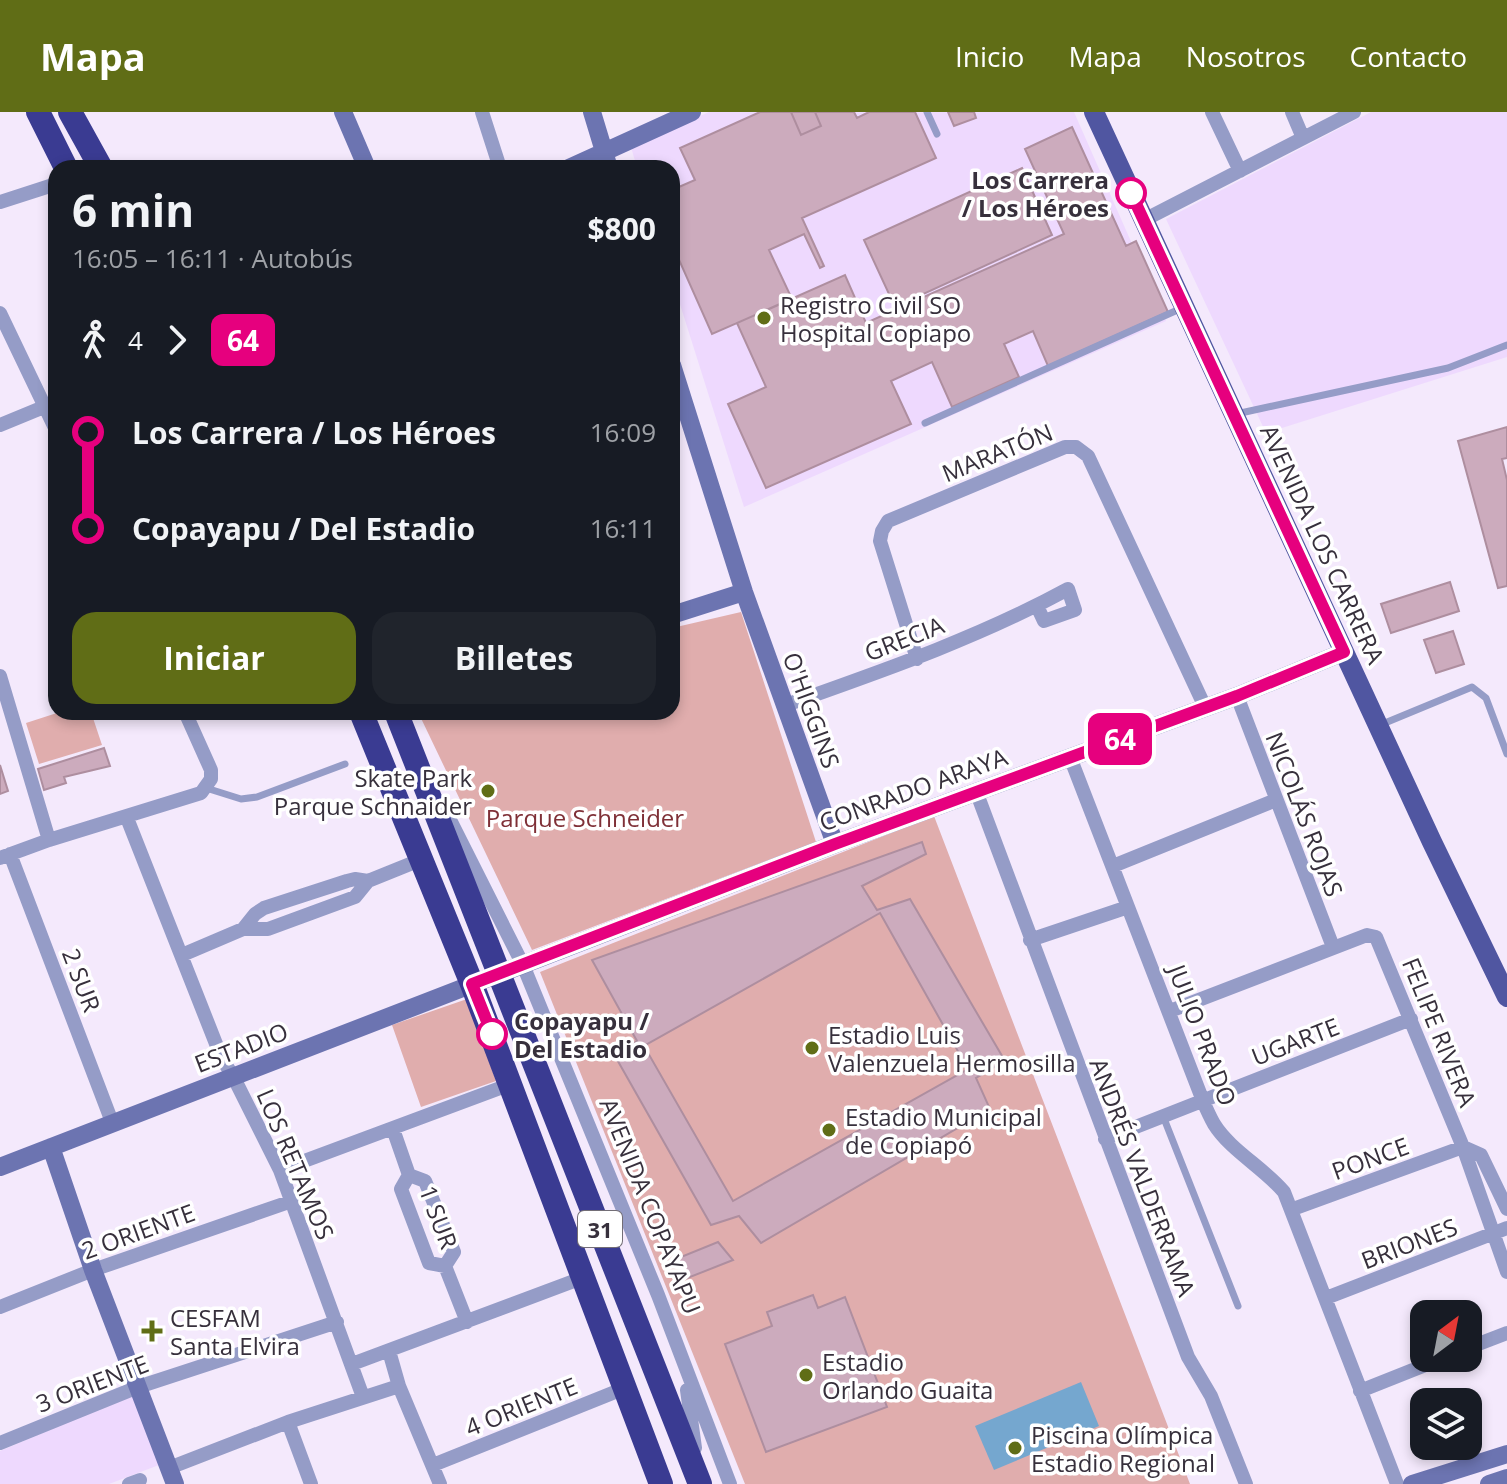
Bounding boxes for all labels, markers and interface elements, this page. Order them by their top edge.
text: Mapa [40,30,146,82]
text: Inicio [955,37,1024,75]
text: Mapa [1068,37,1142,75]
text: Nosotros [1186,37,1306,75]
text: Contacto [1350,37,1467,75]
place label: Los Carrera / Los Héroes [962,163,1109,224]
marker: Los Carrera / Los Héroes [1116,178,1146,208]
text: 6 min [72,180,194,240]
text: $800 [587,208,656,249]
text: 16:05 – 16:11 · Autobús [72,240,353,276]
place label: Registro Civil SO Hospital Copiapo [780,288,971,349]
marker: Registro Civil SO Hospital Copiapo [755,309,773,327]
icon: walk [72,318,116,362]
icon: forward [155,318,199,362]
text: 64 [227,321,259,359]
text: 4 [128,322,143,358]
text: Los Carrera / Los Héroes [132,412,496,453]
text: 16:09 [590,414,656,450]
street label: MARATÓN [937,415,1057,489]
street label: AVENIDA LOS CARRERA [1253,419,1393,670]
text: Copayapu / Del Estadio [132,508,475,549]
text: 16:11 [590,510,656,546]
street label: GRECIA [860,608,949,668]
button: Iniciar [72,612,356,704]
button: Billetes [372,612,656,704]
street label: O'HIGGINS [776,647,848,773]
line badge: 64 [1084,713,1156,765]
text: 64 [1104,720,1136,758]
street label: NICOLÁS ROJAS [1258,727,1352,901]
street label: CONRADO ARAYA [814,739,1012,838]
place label: Skate Park Parque Schnaider [274,761,472,822]
marker: Skate Park Parque Schnaider [479,782,497,800]
park label: Parque Schneider [486,801,684,834]
street label: 2 SUR [55,944,109,1017]
street label: FELIPE RIVERA [1395,953,1485,1112]
street label: JULIO PRADO [1160,958,1245,1110]
place label: Copayapu / Del Estadio [514,1004,649,1065]
street label: UGARTE [1246,1009,1344,1073]
street label: ESTADIO [189,1014,293,1080]
place label: Estadio Luis Valenzuela Hermosilla [828,1018,1076,1079]
marker: Copayapu / Del Estadio [477,1019,507,1049]
marker: Estadio Luis Valenzuela Hermosilla [803,1039,821,1057]
street label: ANDRÉS VALDERRAMA [1082,1053,1204,1302]
street label: LOS RETAMOS [249,1084,343,1244]
street label: AVENIDA COPAYAPU [593,1093,709,1319]
place label: Estadio Municipal de Copiapó [845,1100,1042,1161]
marker: Estadio Municipal de Copiapó [820,1121,838,1139]
street label: PONCE [1327,1129,1413,1187]
street label: 1 SUR [412,1181,466,1254]
street label: 2 ORIENTE [77,1195,199,1267]
street label: BRIONES [1356,1210,1462,1276]
road number: 31 [578,1211,622,1247]
north arrow [1410,1300,1482,1372]
map controls [1410,1300,1482,1460]
place label: CESFAM Santa Elvira [170,1301,300,1362]
marker: CESFAM Santa Elvira [141,1320,163,1342]
place label: Estadio Orlando Guaita [822,1345,993,1406]
street label: 3 ORIENTE [31,1346,153,1420]
marker: Estadio Orlando Guaita [797,1366,815,1384]
street label: 4 ORIENTE [460,1369,582,1443]
button: layers [1410,1388,1482,1460]
place label: Piscina Olímpica Estadio Regional [1031,1418,1215,1479]
marker: Piscina Olímpica Estadio Regional [1006,1439,1024,1457]

